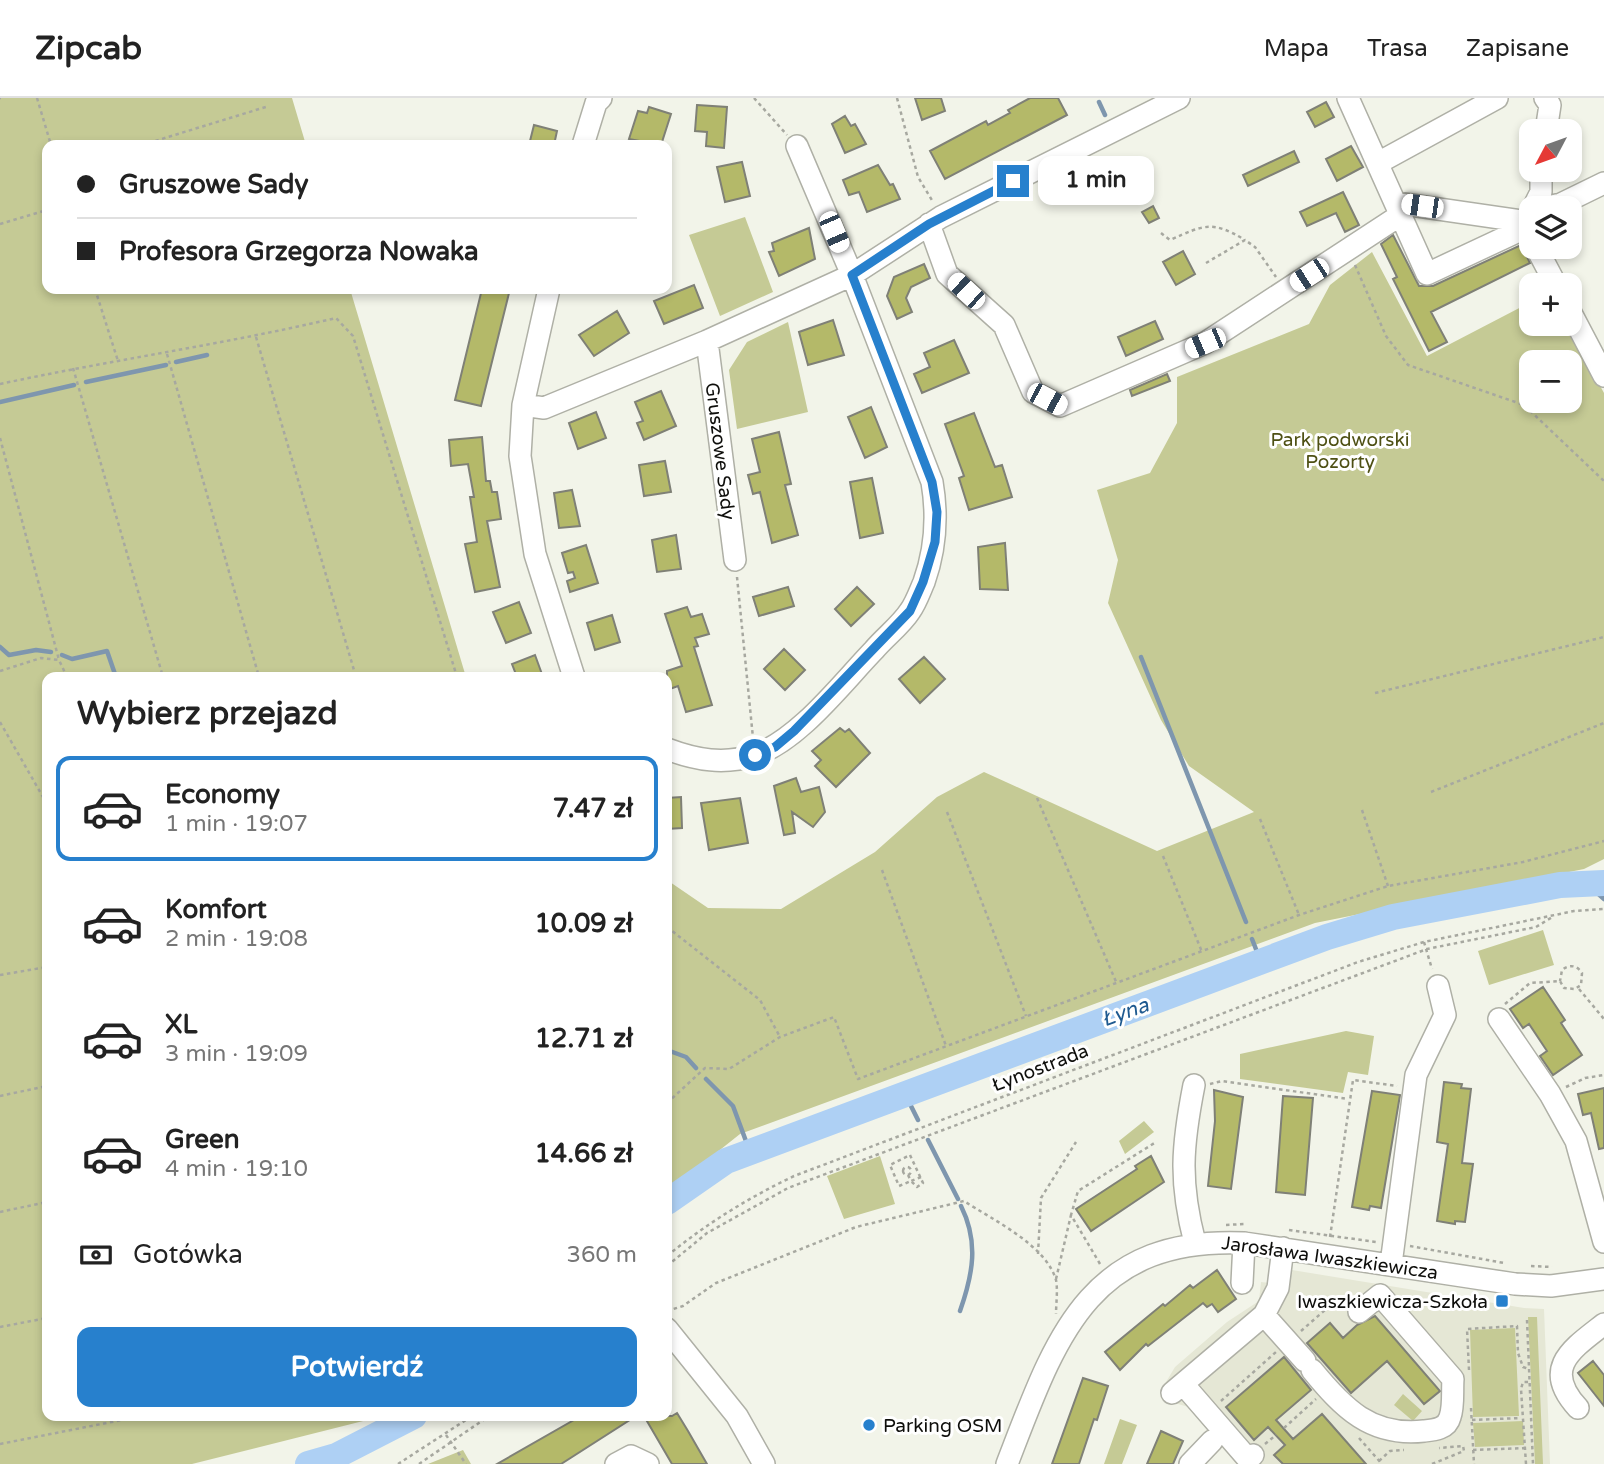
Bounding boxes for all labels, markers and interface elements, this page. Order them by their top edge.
text: Zipcab [35,29,142,68]
text: Mapa [1264,34,1329,63]
text: Trasa [1367,34,1428,63]
text: Zapisane [1466,34,1569,63]
north arrow [1519,119,1582,182]
map controls [1519,119,1582,413]
callout: 1 min [1038,156,1153,206]
route end [997,165,1029,197]
text: 1 min [1065,166,1127,194]
text: Gruszowe Sady [119,169,308,200]
car [1400,193,1445,219]
button: layers [1519,196,1582,259]
car [817,209,852,255]
text: Profesora Grzegorza Nowaka [119,236,479,267]
car [1286,255,1333,295]
car [944,269,989,313]
button: + [1519,273,1582,336]
car [1182,325,1229,361]
button: − [1519,350,1582,413]
car [1024,380,1071,418]
street label: Gruszowe Sady [701,381,739,521]
park label: Park podworski Pozorty [1270,429,1410,473]
text: Wybierz przejazd [77,695,338,733]
route start [739,739,771,771]
icon: car [81,777,144,840]
text: Economy [165,779,280,810]
text: 7.47 zł [553,793,633,824]
text: 1 min · 19:07 [165,810,308,838]
icon: car [81,892,144,955]
text: Komfort [165,894,267,925]
text: 10.09 zł [534,908,633,939]
text: 2 min · 19:08 [165,925,308,953]
water label: Łyna [1098,992,1153,1032]
icon: car [81,1007,144,1070]
text: XL [165,1009,197,1040]
text: 12.71 zł [535,1023,633,1054]
text: 3 min · 19:09 [165,1040,308,1068]
street label: Łynostrada [989,1040,1092,1096]
icon: car [81,1122,144,1185]
text: Green [165,1124,240,1155]
text: 14.66 zł [534,1138,633,1169]
text: 4 min · 19:10 [165,1155,308,1183]
street label: Jarosława Iwaszkiewicza [1220,1232,1440,1284]
icon: cash [77,1236,115,1274]
text: Gotówka [133,1239,243,1270]
text: 360 m [567,1241,637,1269]
place label: Iwaszkiewicza-Szkoła [1297,1291,1488,1313]
marker: Iwaszkiewicza-Szkoła [1494,1293,1510,1309]
button: Potwierdź [77,1327,637,1407]
place label: Parking OSM [883,1415,1002,1437]
marker: Parking OSM [861,1417,877,1433]

